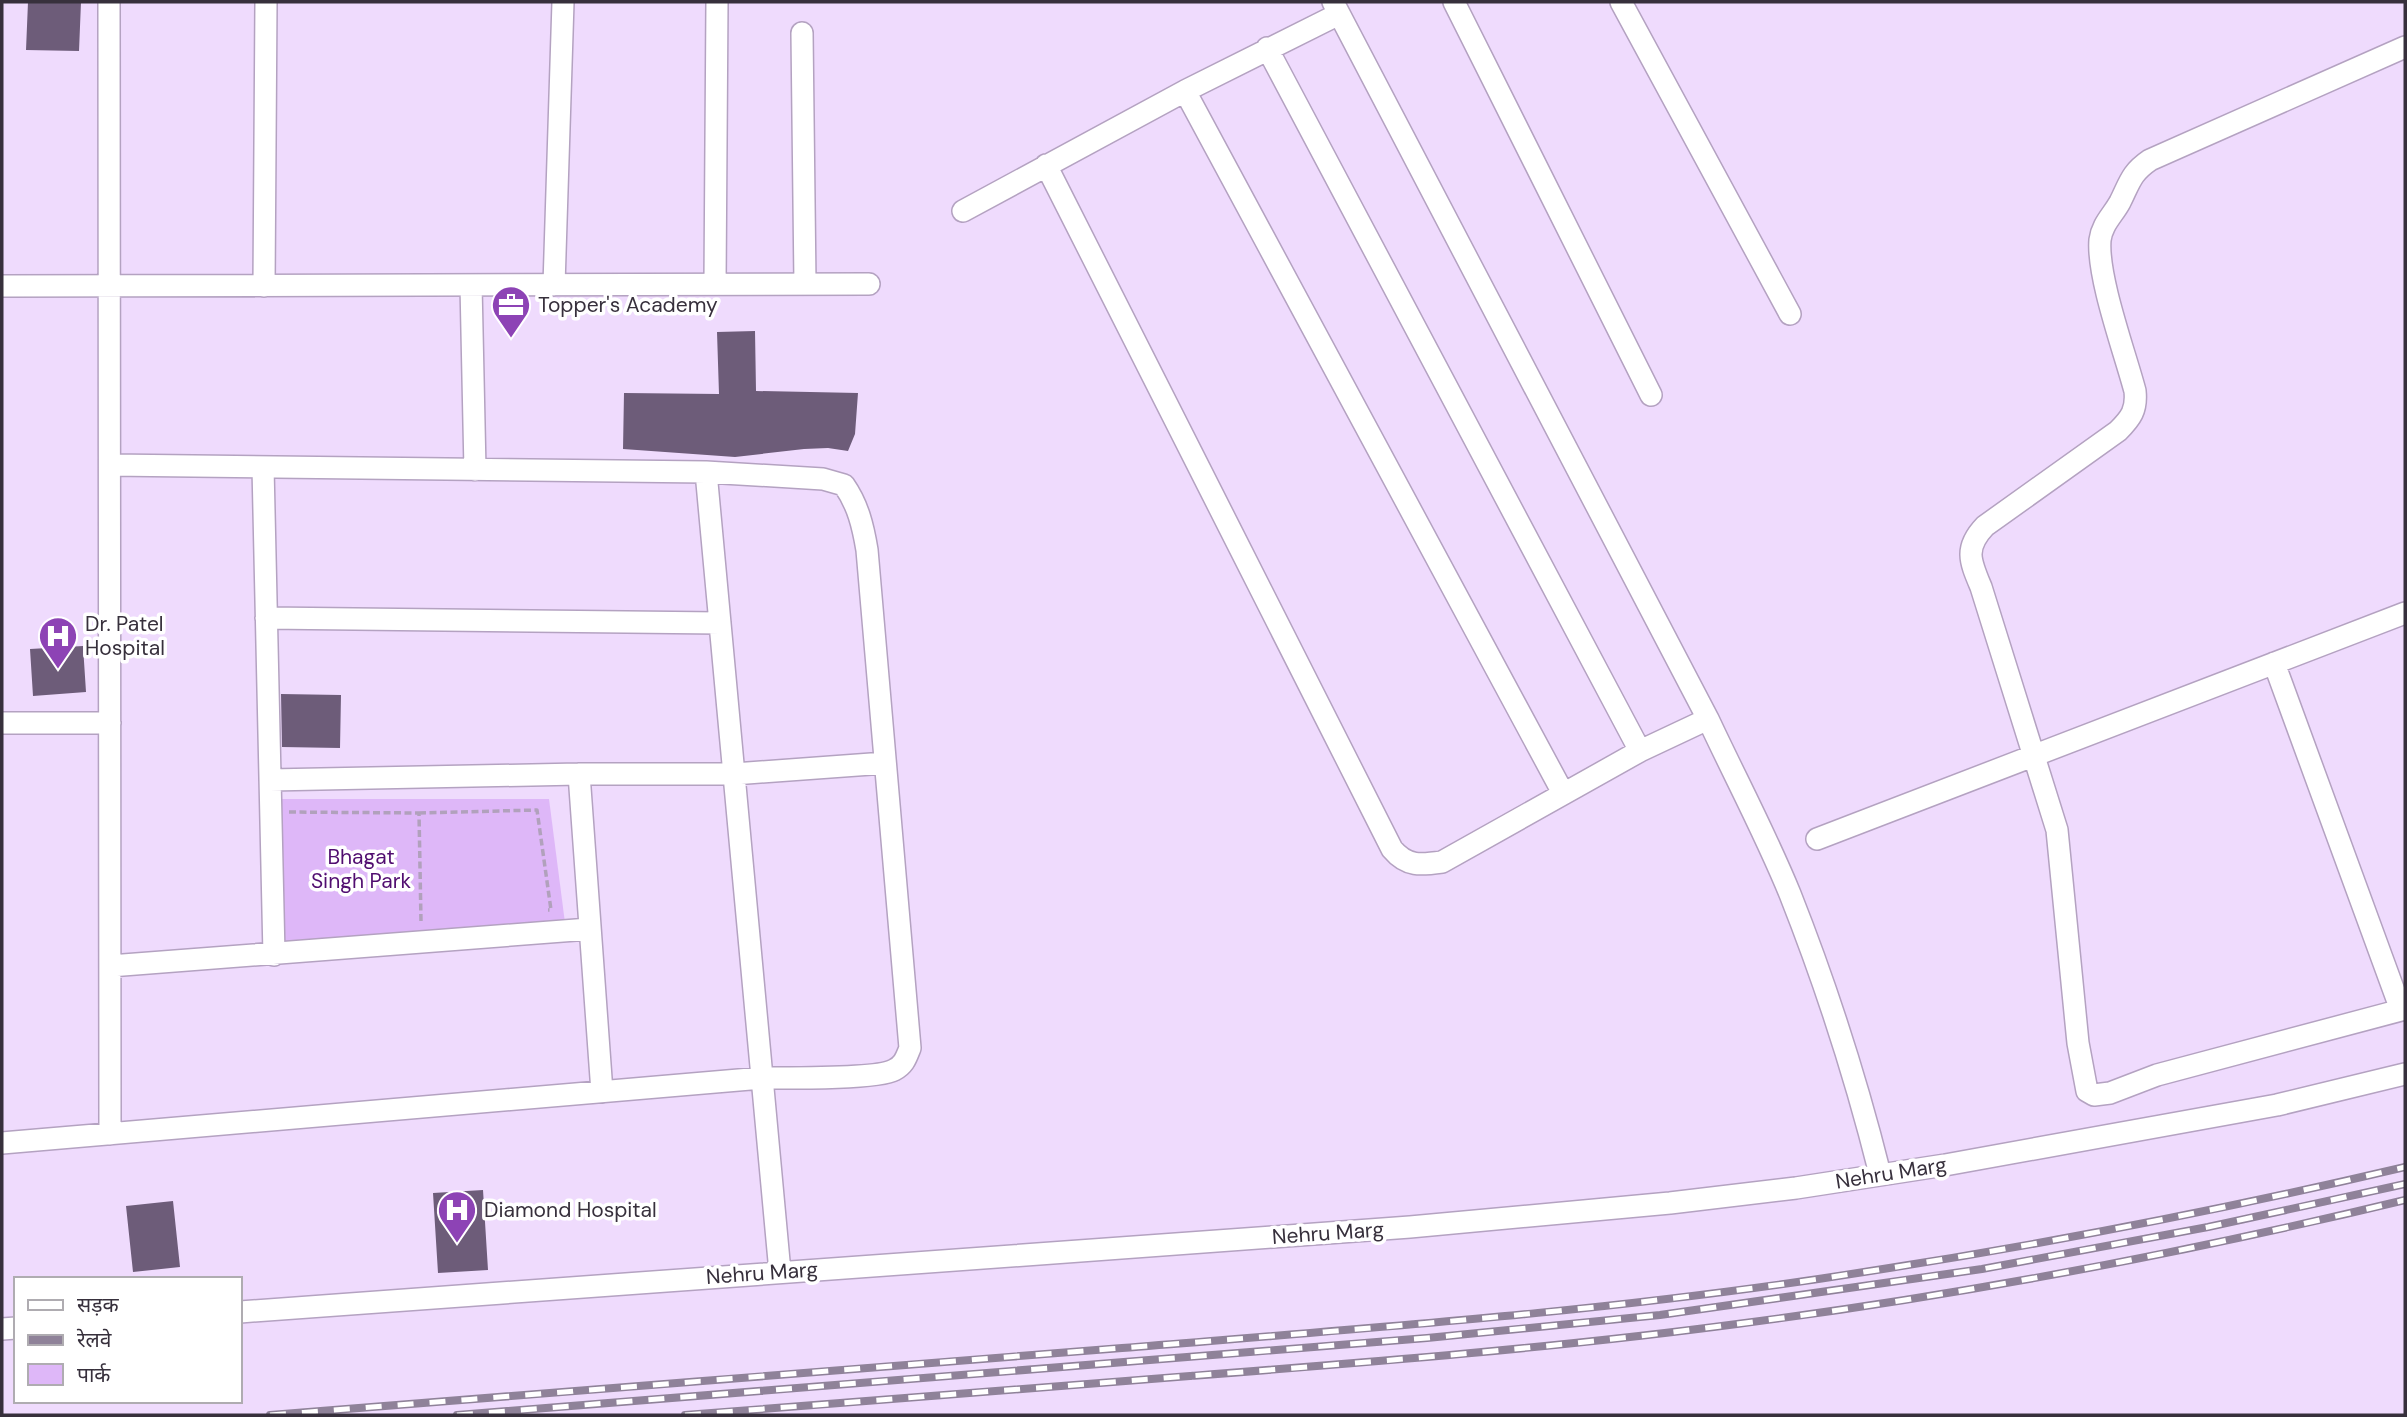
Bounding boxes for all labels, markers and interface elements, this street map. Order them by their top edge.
office icon: Topper's Academy [490,284,532,339]
place label: Topper's Academy [538,291,718,319]
place label: Dr. Patel Hospital [85,610,165,662]
hospital icon: Dr. Patel Hospital [37,615,79,670]
park label: Bhagat Singh Park [311,843,411,895]
street label: Nehru Marg [1833,1150,1949,1196]
hospital icon: Diamond Hospital [436,1189,478,1244]
place label: Diamond Hospital [484,1196,657,1224]
street label: Nehru Marg [1271,1215,1385,1251]
street label: Nehru Marg [705,1255,819,1291]
legend [14,1277,242,1403]
text: सड़क [77,1291,119,1319]
text: रेलवे [76,1326,112,1354]
text: पार्क [77,1361,111,1389]

